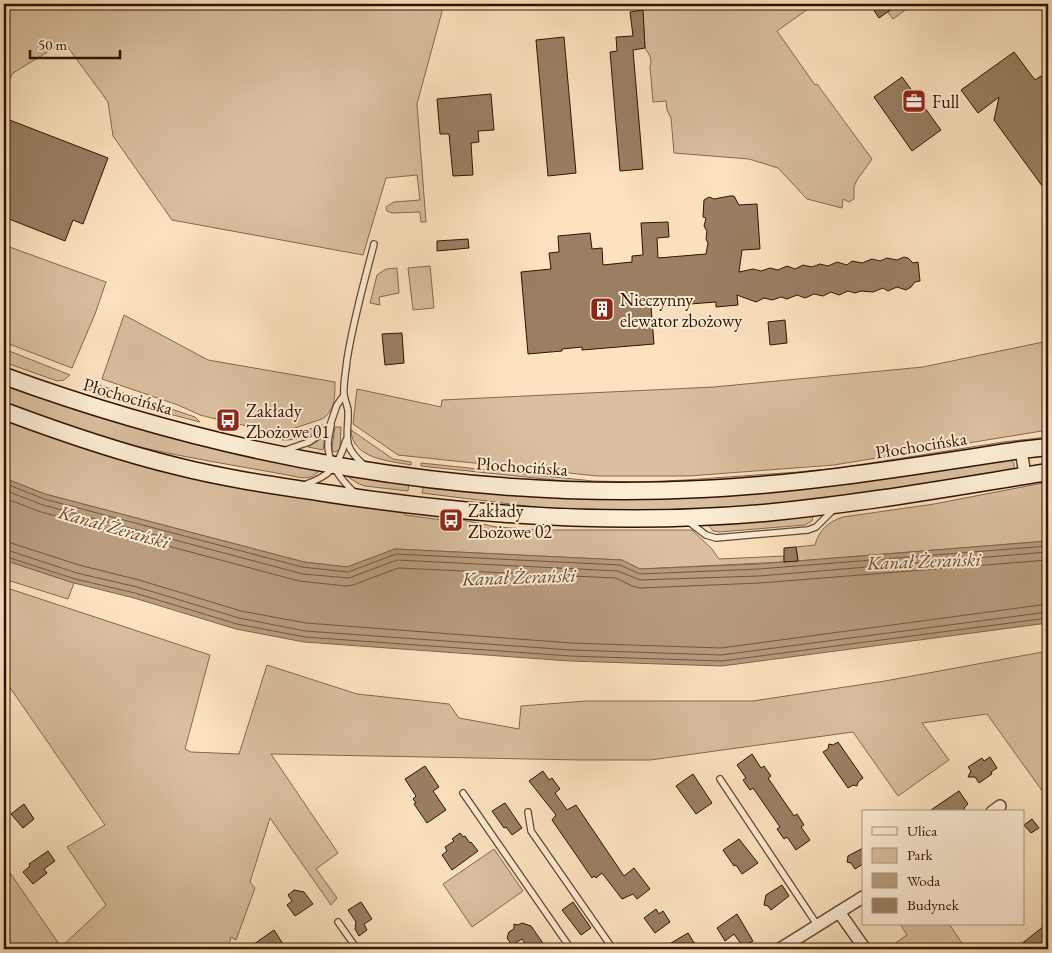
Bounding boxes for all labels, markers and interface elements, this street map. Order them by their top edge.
scale bar [30,28,120,60]
text: 50 m [38,35,67,54]
office icon: Full [901,88,927,114]
place label: Full [932,90,959,113]
place label: Nieczynny elewator zbożowy [620,288,742,332]
building icon: Nieczynny elewator zbożowy [589,296,615,322]
street label: Płochocińska [81,372,176,420]
place label: Zakłady Zbożowe 01 [246,399,330,443]
bus stop icon: Zakłady Zbożowe 01 [215,407,241,433]
street label: Płochocińska [874,426,969,464]
street label: Płochocińska [475,451,570,481]
water label: Kanał Żerański [55,499,174,555]
place label: Zakłady Zbożowe 02 [468,499,552,543]
bus stop icon: Zakłady Zbożowe 02 [438,507,464,533]
water label: Kanał Żerański [866,546,983,576]
water label: Kanał Żerański [461,562,578,592]
legend [862,810,1024,926]
text: Ulica [907,821,937,840]
text: Park [907,845,934,864]
text: Woda [907,871,940,890]
text: Budynek [907,895,960,914]

